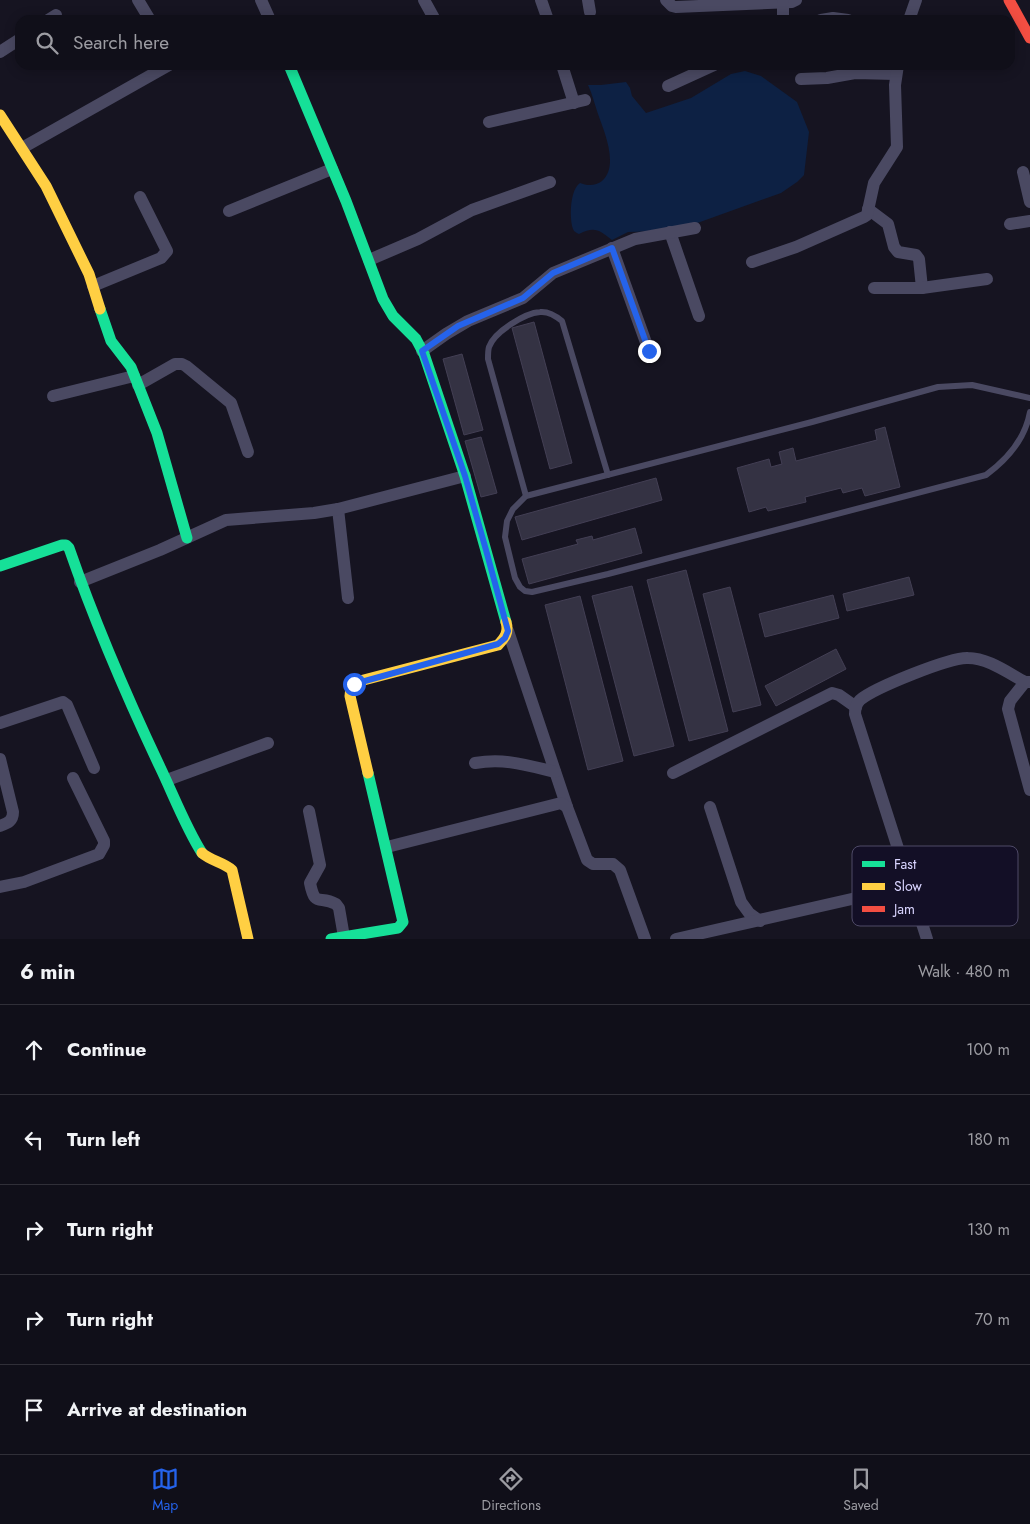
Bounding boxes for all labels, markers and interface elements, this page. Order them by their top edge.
search box [15,15,1015,70]
icon: search [33,29,61,57]
text: Search here [73,29,169,56]
route end [638,340,661,363]
route start [343,673,366,696]
legend [852,846,1018,926]
text: Fast [894,854,917,874]
text: Slow [894,876,922,896]
text: Jam [892,899,915,919]
text: 6 min [20,957,75,987]
text: Walk · 480 m [918,960,1010,983]
icon: ahead [20,1036,48,1064]
text: Continue [67,1036,146,1063]
text: 100 m [966,1038,1010,1061]
icon: left [20,1126,48,1154]
text: Turn left [67,1126,140,1153]
text: 180 m [967,1128,1010,1151]
icon: right [20,1216,48,1244]
text: Turn right [67,1216,153,1243]
text: 130 m [967,1218,1010,1241]
icon: right [20,1306,48,1334]
text: Turn right [67,1306,153,1333]
text: 70 m [975,1308,1010,1331]
icon: arrive [20,1396,48,1424]
text: Arrive at destination [67,1396,247,1423]
tab: Map [151,1465,179,1515]
tab: Directions [482,1465,541,1515]
tab: Saved [843,1465,879,1515]

